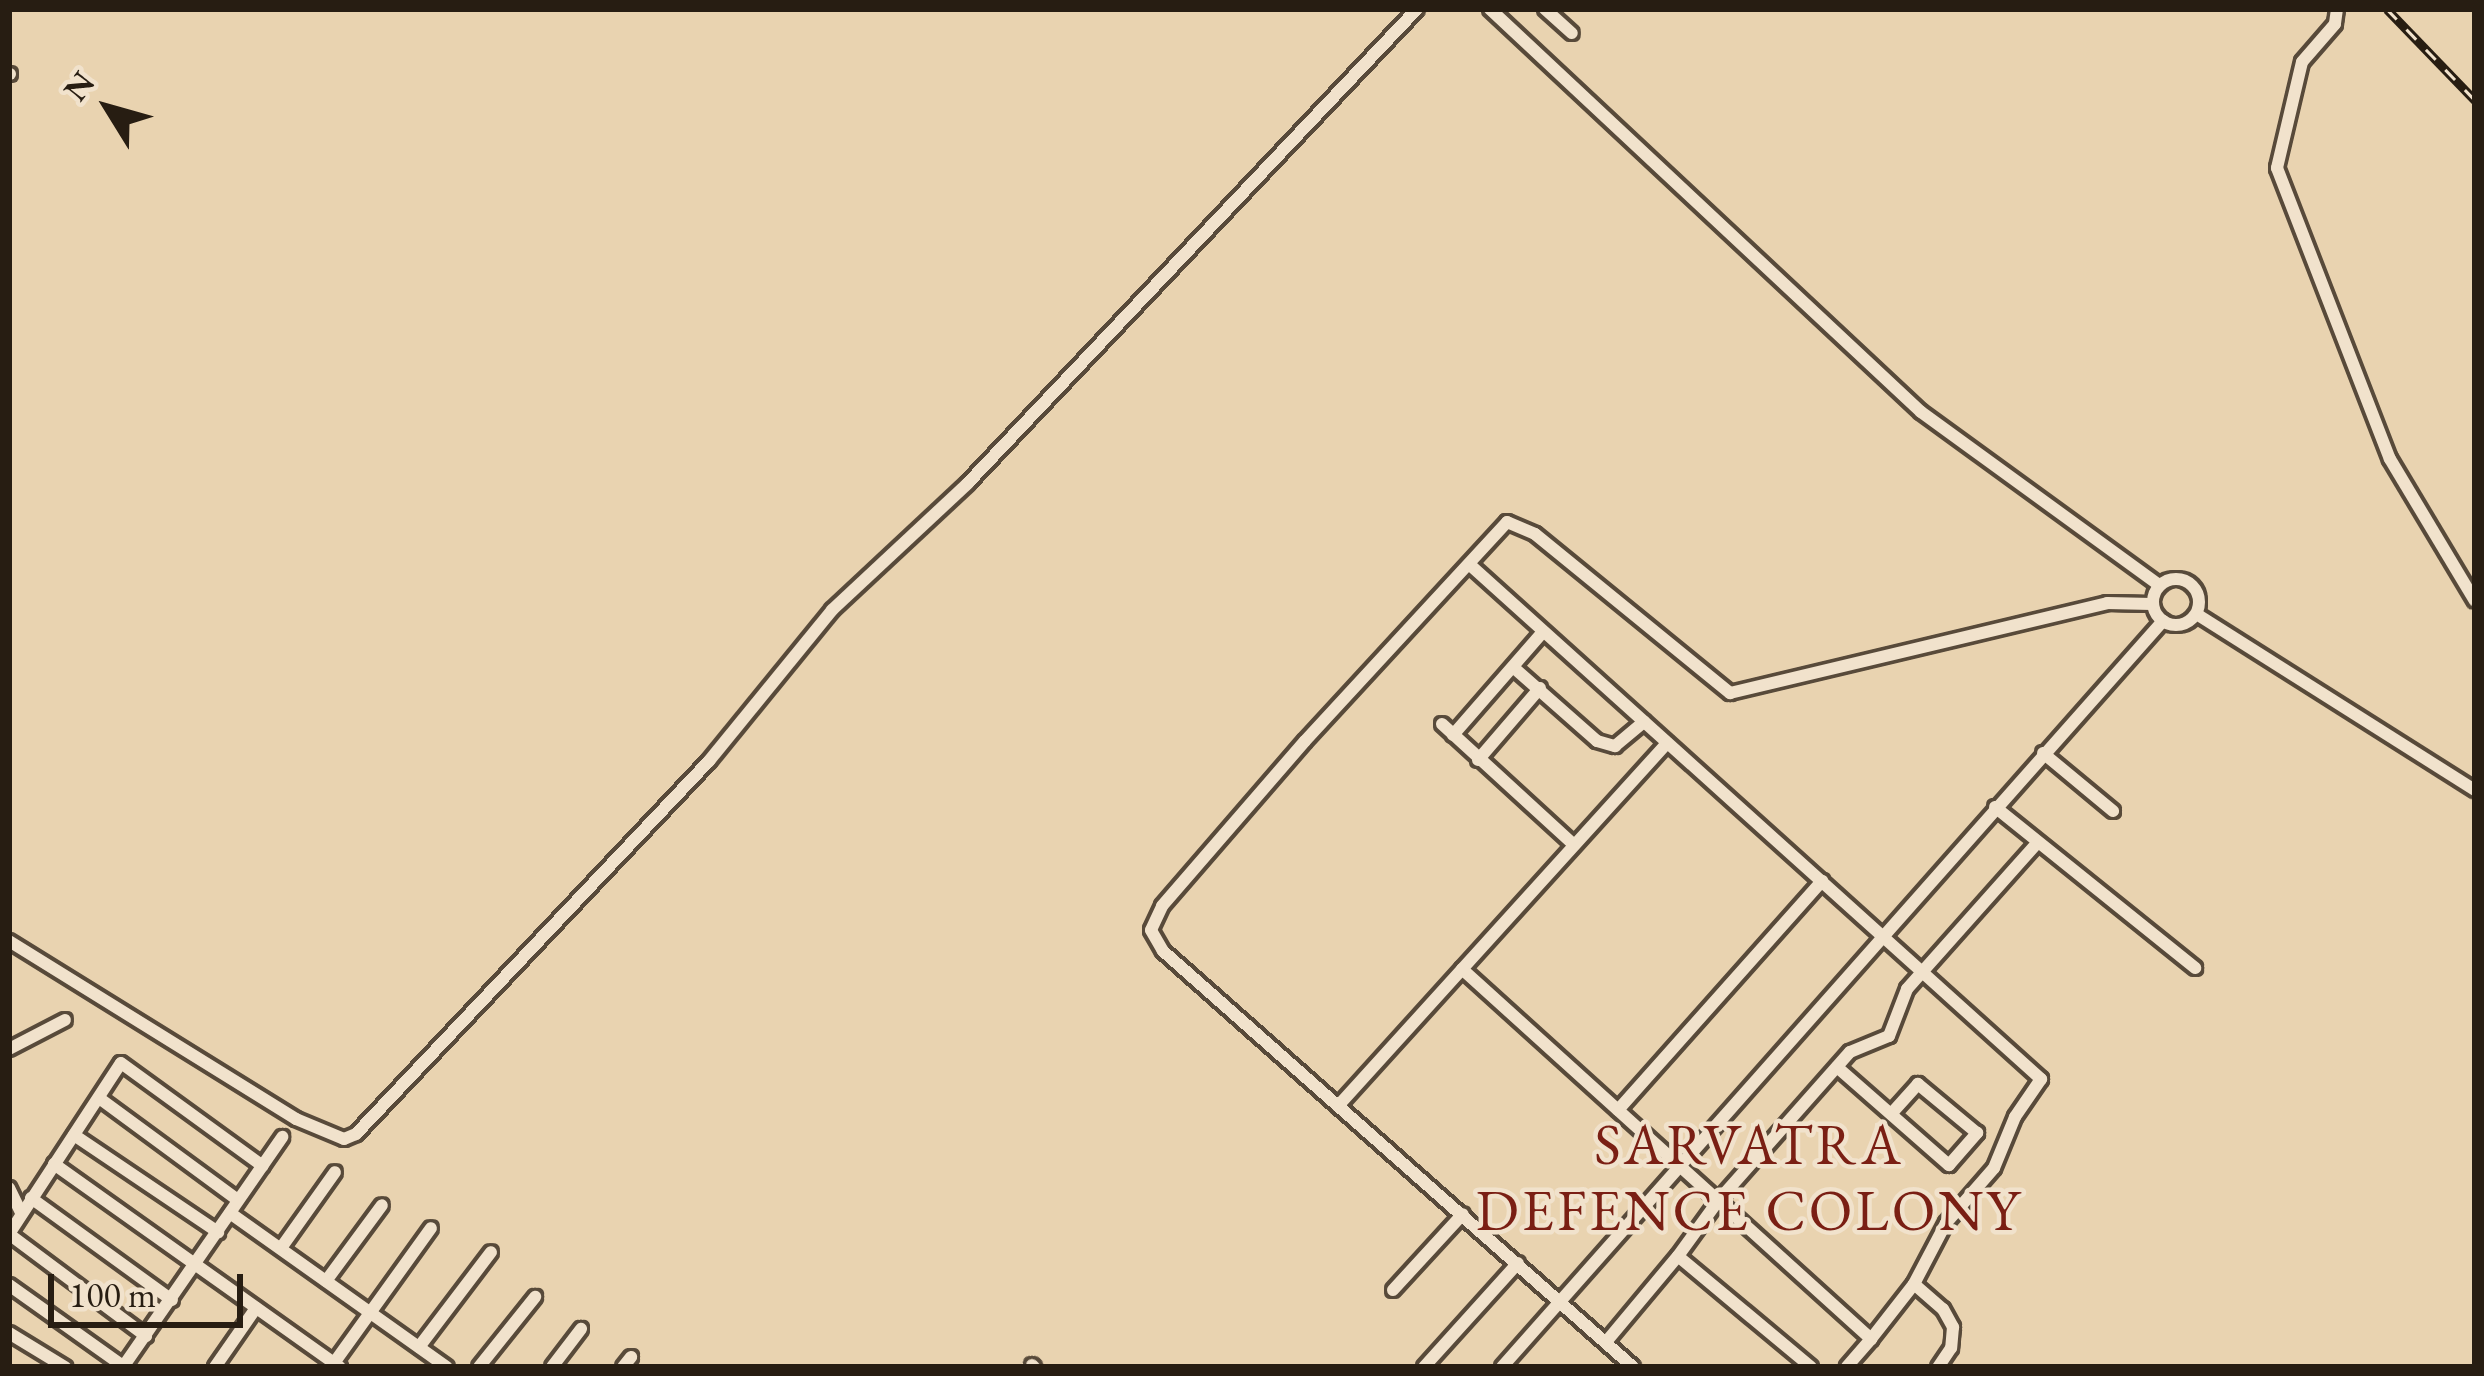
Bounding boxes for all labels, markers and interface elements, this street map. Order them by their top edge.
north arrow [48,48,168,168]
text: N [54,62,104,110]
district label: SARVATRA DEFENCE COLONY [1476,1111,2022,1245]
scale bar [54,1250,249,1324]
text: 100 m [69,1271,156,1318]

